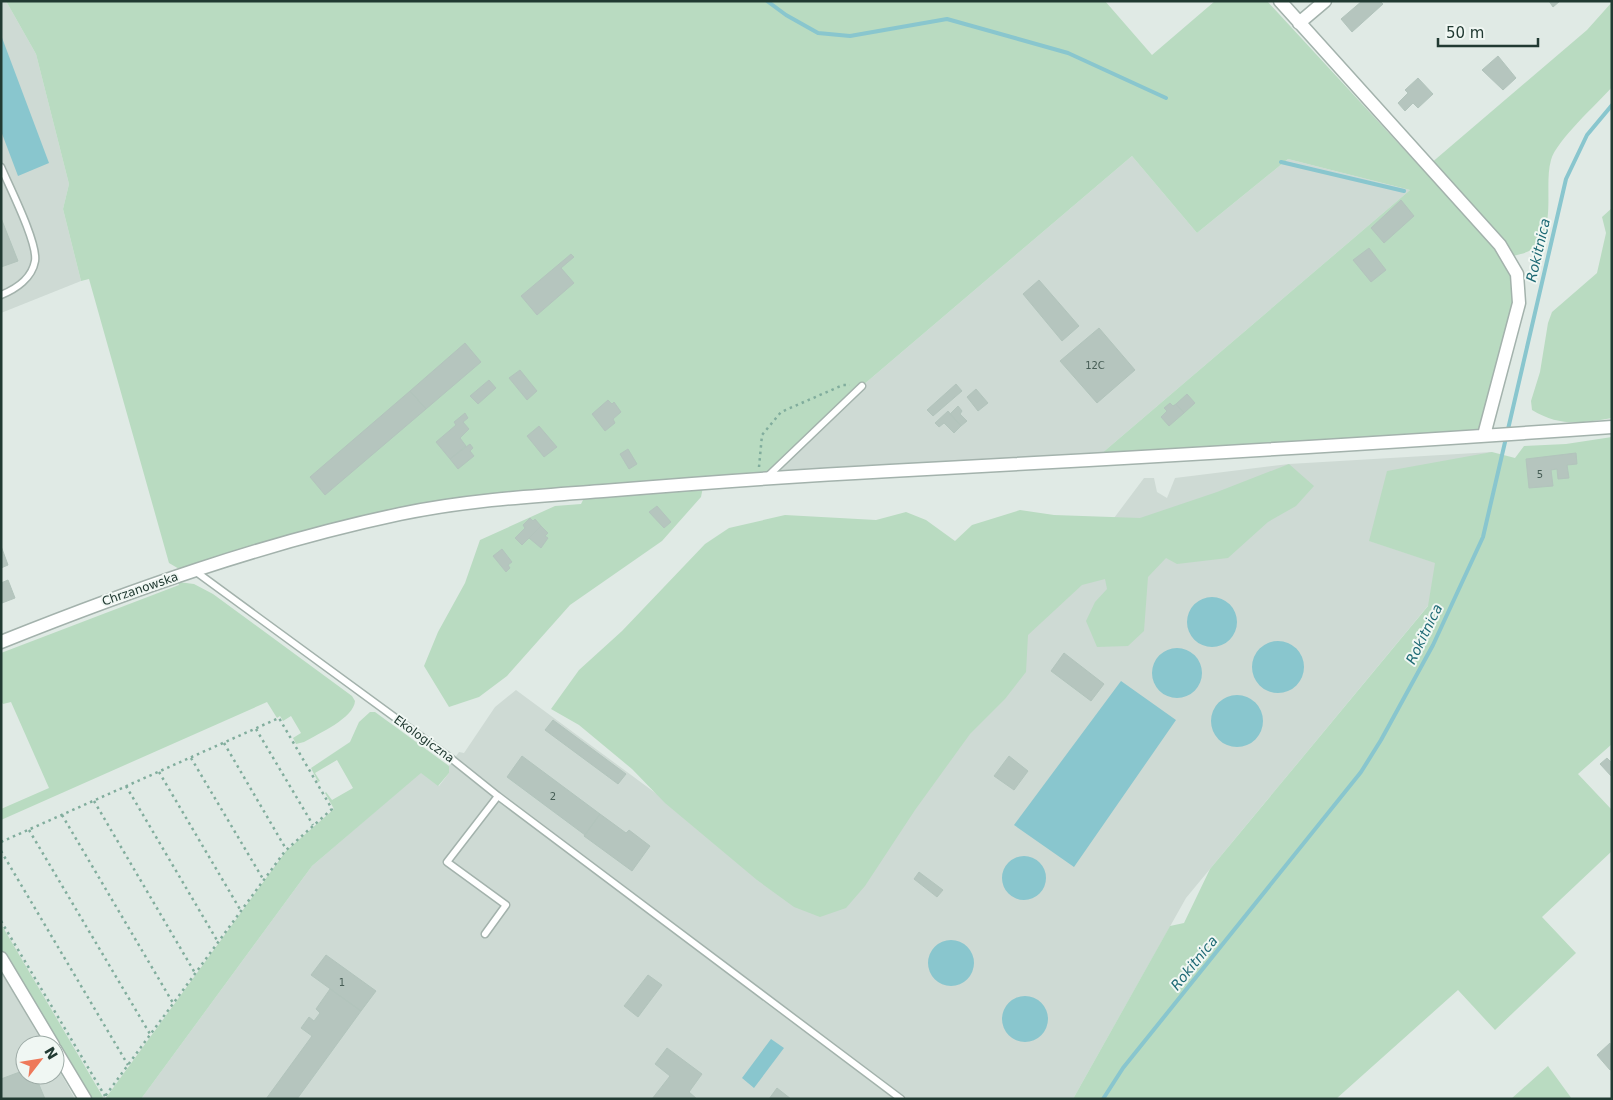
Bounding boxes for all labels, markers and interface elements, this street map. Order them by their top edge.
scale bar [1438,15,1538,47]
text: 50 m [1446,24,1484,42]
water label: Rokitnica [1523,217,1553,283]
house number: 12C [1085,360,1105,371]
house number: 5 [1537,469,1543,480]
street label: Chrzanowska [100,569,180,609]
water label: Rokitnica [1403,601,1445,667]
street label: Ekologiczna [391,712,457,766]
house number: 2 [550,791,556,802]
water label: Rokitnica [1167,933,1221,993]
house number: 1 [339,977,345,988]
north arrow [15,1035,65,1085]
text: N [41,1044,61,1062]

